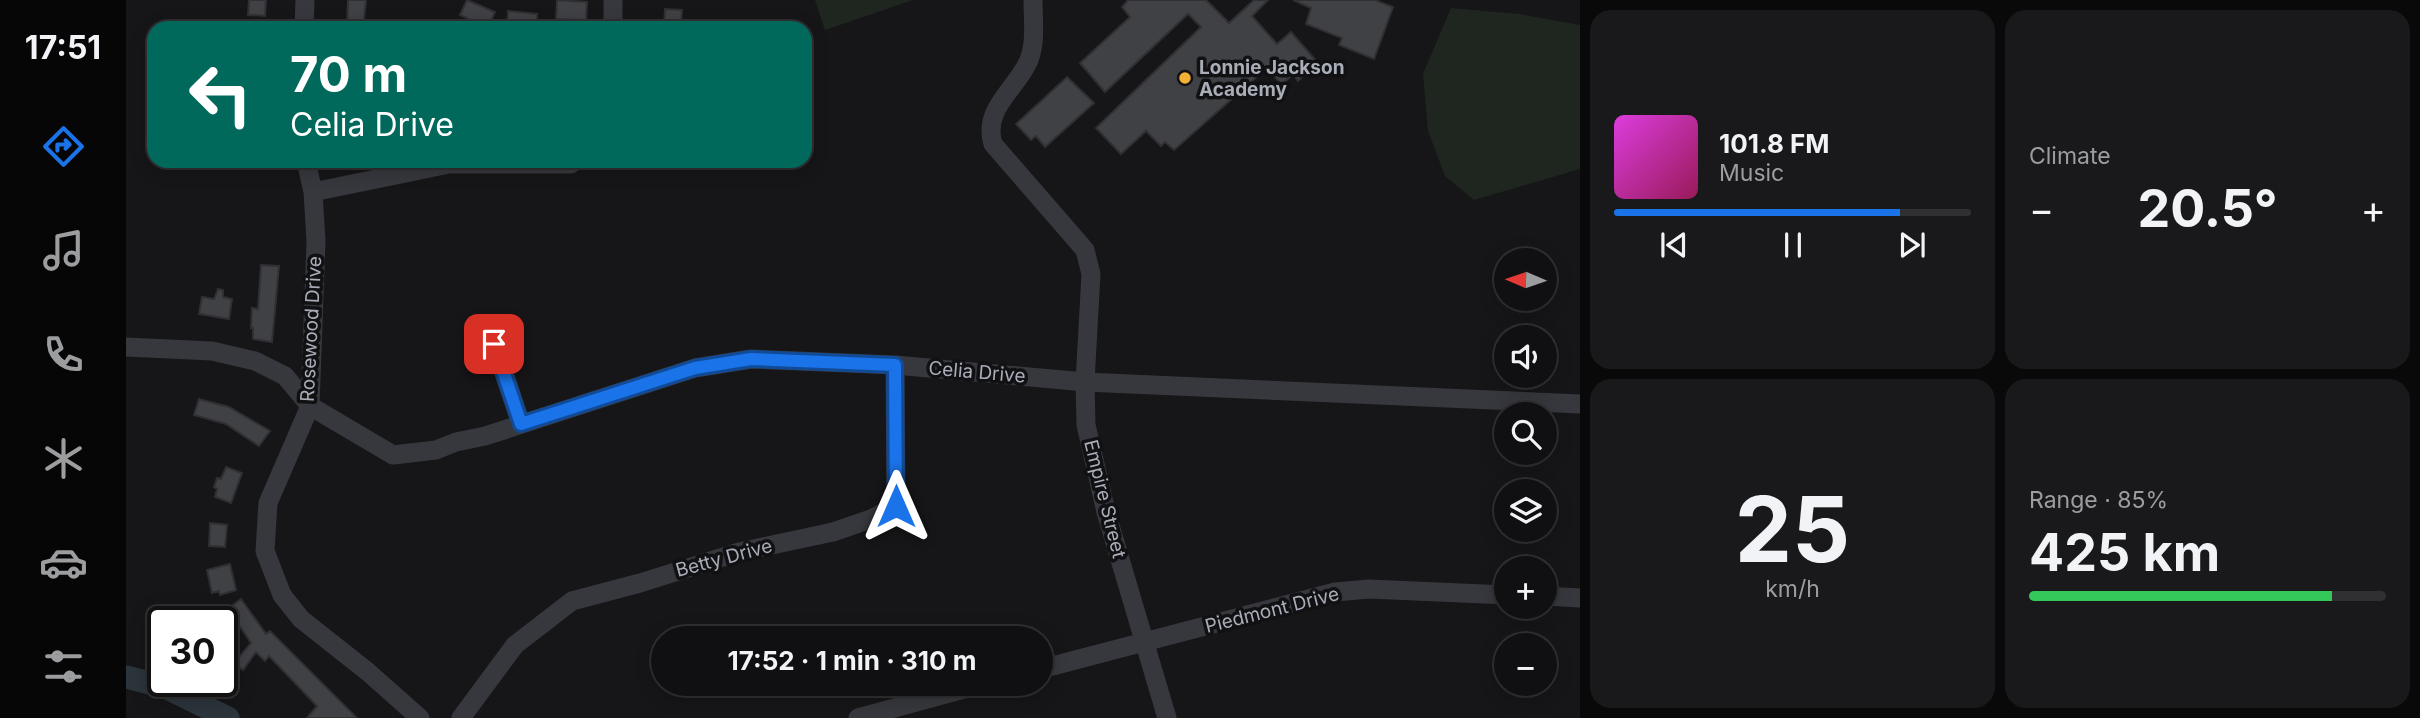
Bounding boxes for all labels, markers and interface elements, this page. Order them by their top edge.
text: 17:51 [25,28,101,67]
text: 70 m [290,45,407,104]
icon: left [175,49,266,140]
place label: Lonnie Jackson Academy [1199,56,1344,101]
marker: Lonnie Jackson Academy [1177,70,1193,86]
text: Celia Drive [290,105,454,144]
icon: directions [39,122,88,171]
text: 101.8 FM [1719,128,1829,159]
text: Climate [2029,142,2111,170]
text: Music [1719,159,1784,187]
text: 20.5° [2137,177,2278,240]
text: − [2029,186,2054,232]
text: + [2361,186,2386,232]
icon: music [39,226,88,275]
icon: previous [1655,226,1693,264]
icon: pause [1774,226,1812,264]
icon: next [1893,226,1931,264]
north arrow [1494,248,1558,312]
map controls [1494,248,1557,696]
street label: Rosewood Drive [296,255,326,403]
pin [464,314,524,374]
icon: arrive [475,325,513,363]
button: sound [1494,325,1557,388]
icon: phone [39,330,88,379]
street label: Celia Drive [928,356,1026,388]
button: search [1494,402,1557,465]
icon: climate [39,434,88,483]
street label: Empire Street [1079,437,1131,561]
position arrow [859,469,933,543]
text: 25 [1735,474,1850,584]
button: layers [1494,479,1557,542]
text: Range · 85% [2029,486,2168,514]
text: 425 km [2029,521,2220,584]
street label: Betty Drive [673,534,775,582]
icon: car [39,538,88,587]
button: + [1494,556,1557,619]
text: km/h [1765,575,1820,603]
street label: Piedmont Drive [1203,582,1341,638]
speed limit sign: 30 [147,606,238,697]
button: − [1494,633,1557,696]
icon: filters [39,642,88,691]
text: 17:52 · 1 min · 310 m [728,645,976,676]

